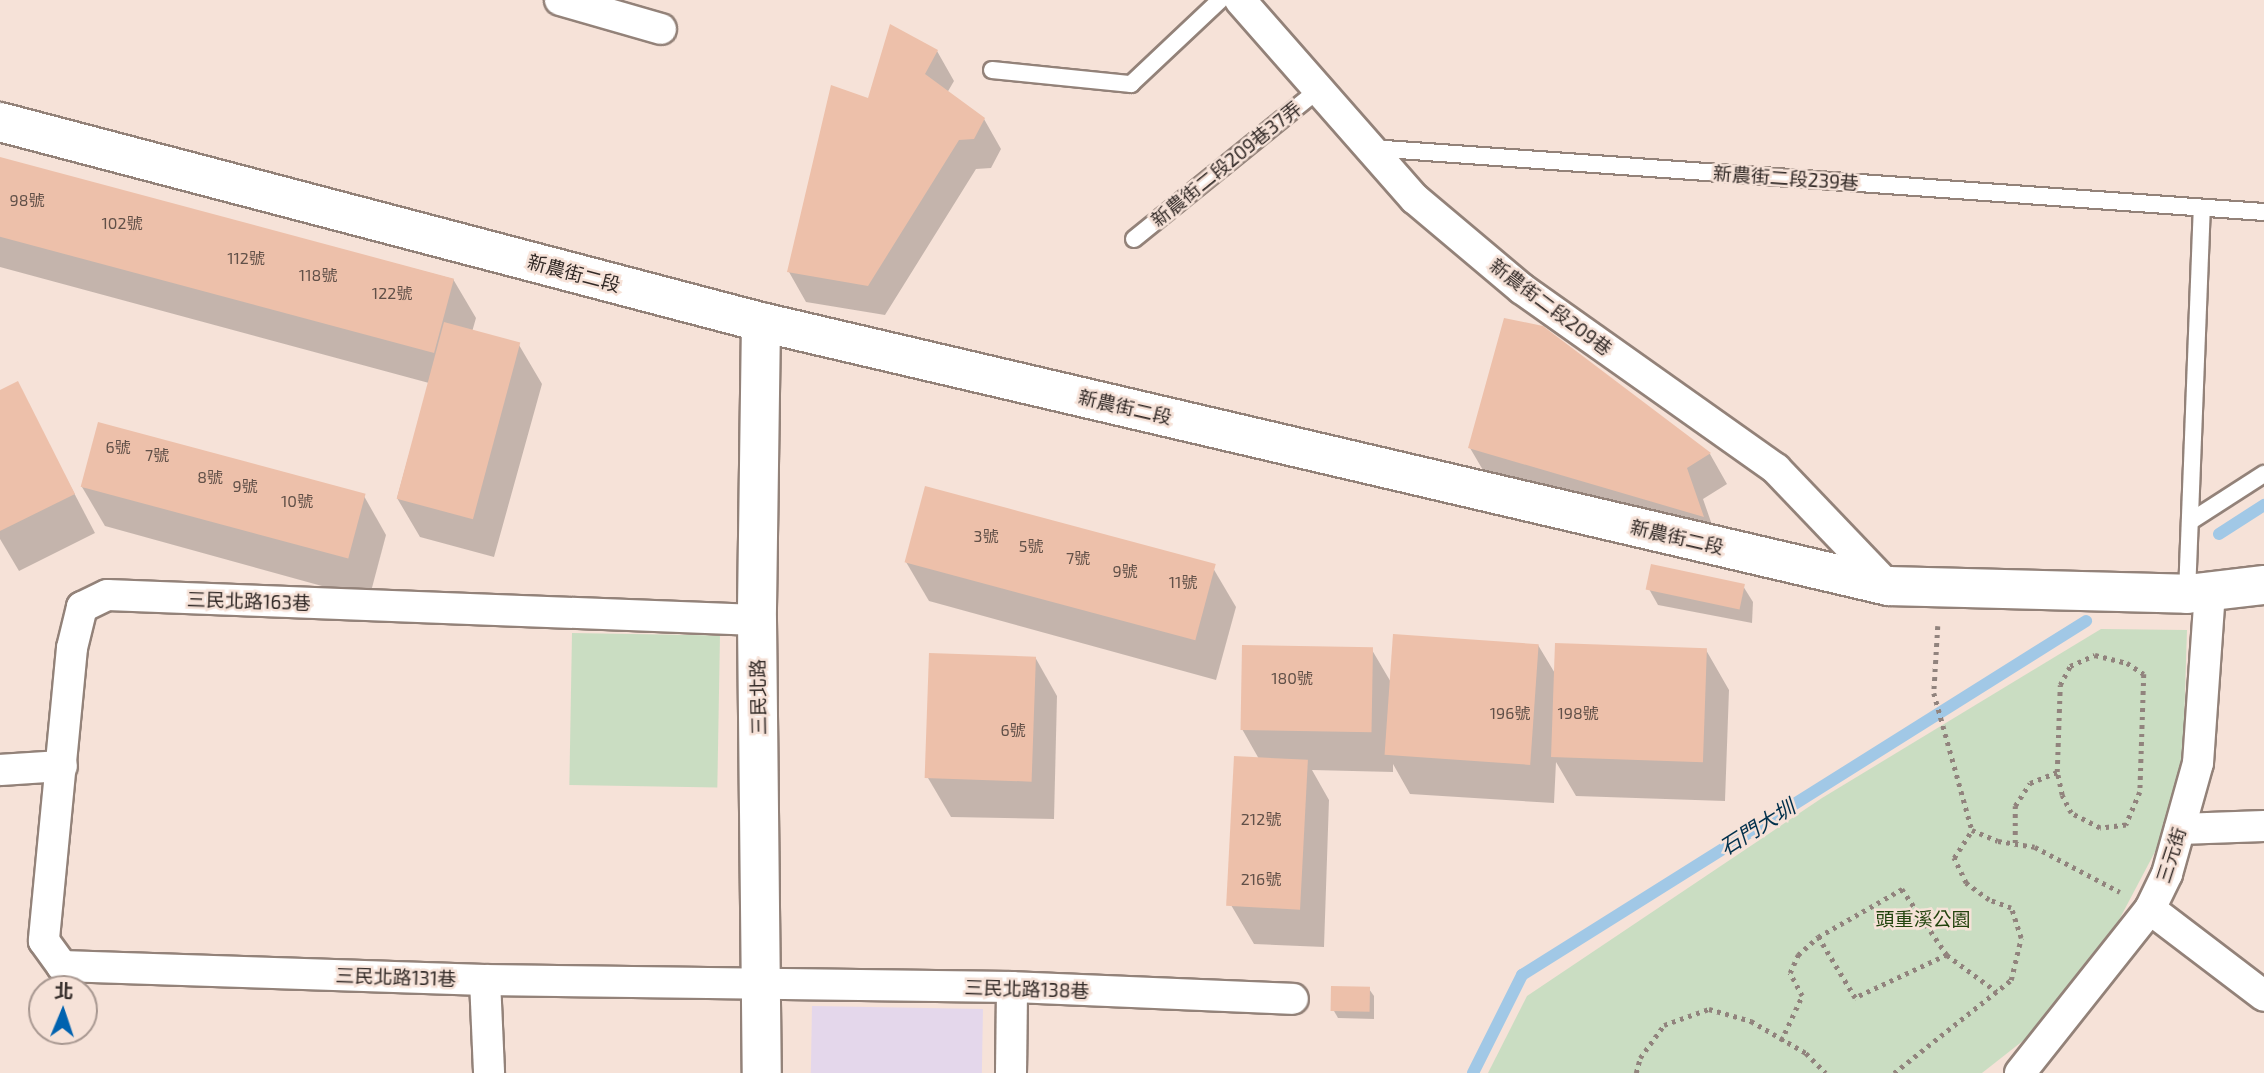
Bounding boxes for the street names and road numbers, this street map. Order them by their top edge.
street label: 新農街二段209巷37弄 [1146,97,1306,231]
street label: 新農街二段239巷 [1712,162,1860,194]
street label: 新農街二段 [525,250,623,296]
street label: 新農街二段209巷 [1485,254,1617,360]
street label: 新農街二段 [1076,385,1174,429]
street label: 新農街二段 [1628,515,1726,559]
street label: 三民北路163巷 [187,587,311,615]
street label: 三民北路 [746,659,770,735]
street label: 三元街 [2151,824,2191,886]
street label: 三民北路131巷 [335,964,457,990]
street label: 三民北路138巷 [964,975,1090,1003]

